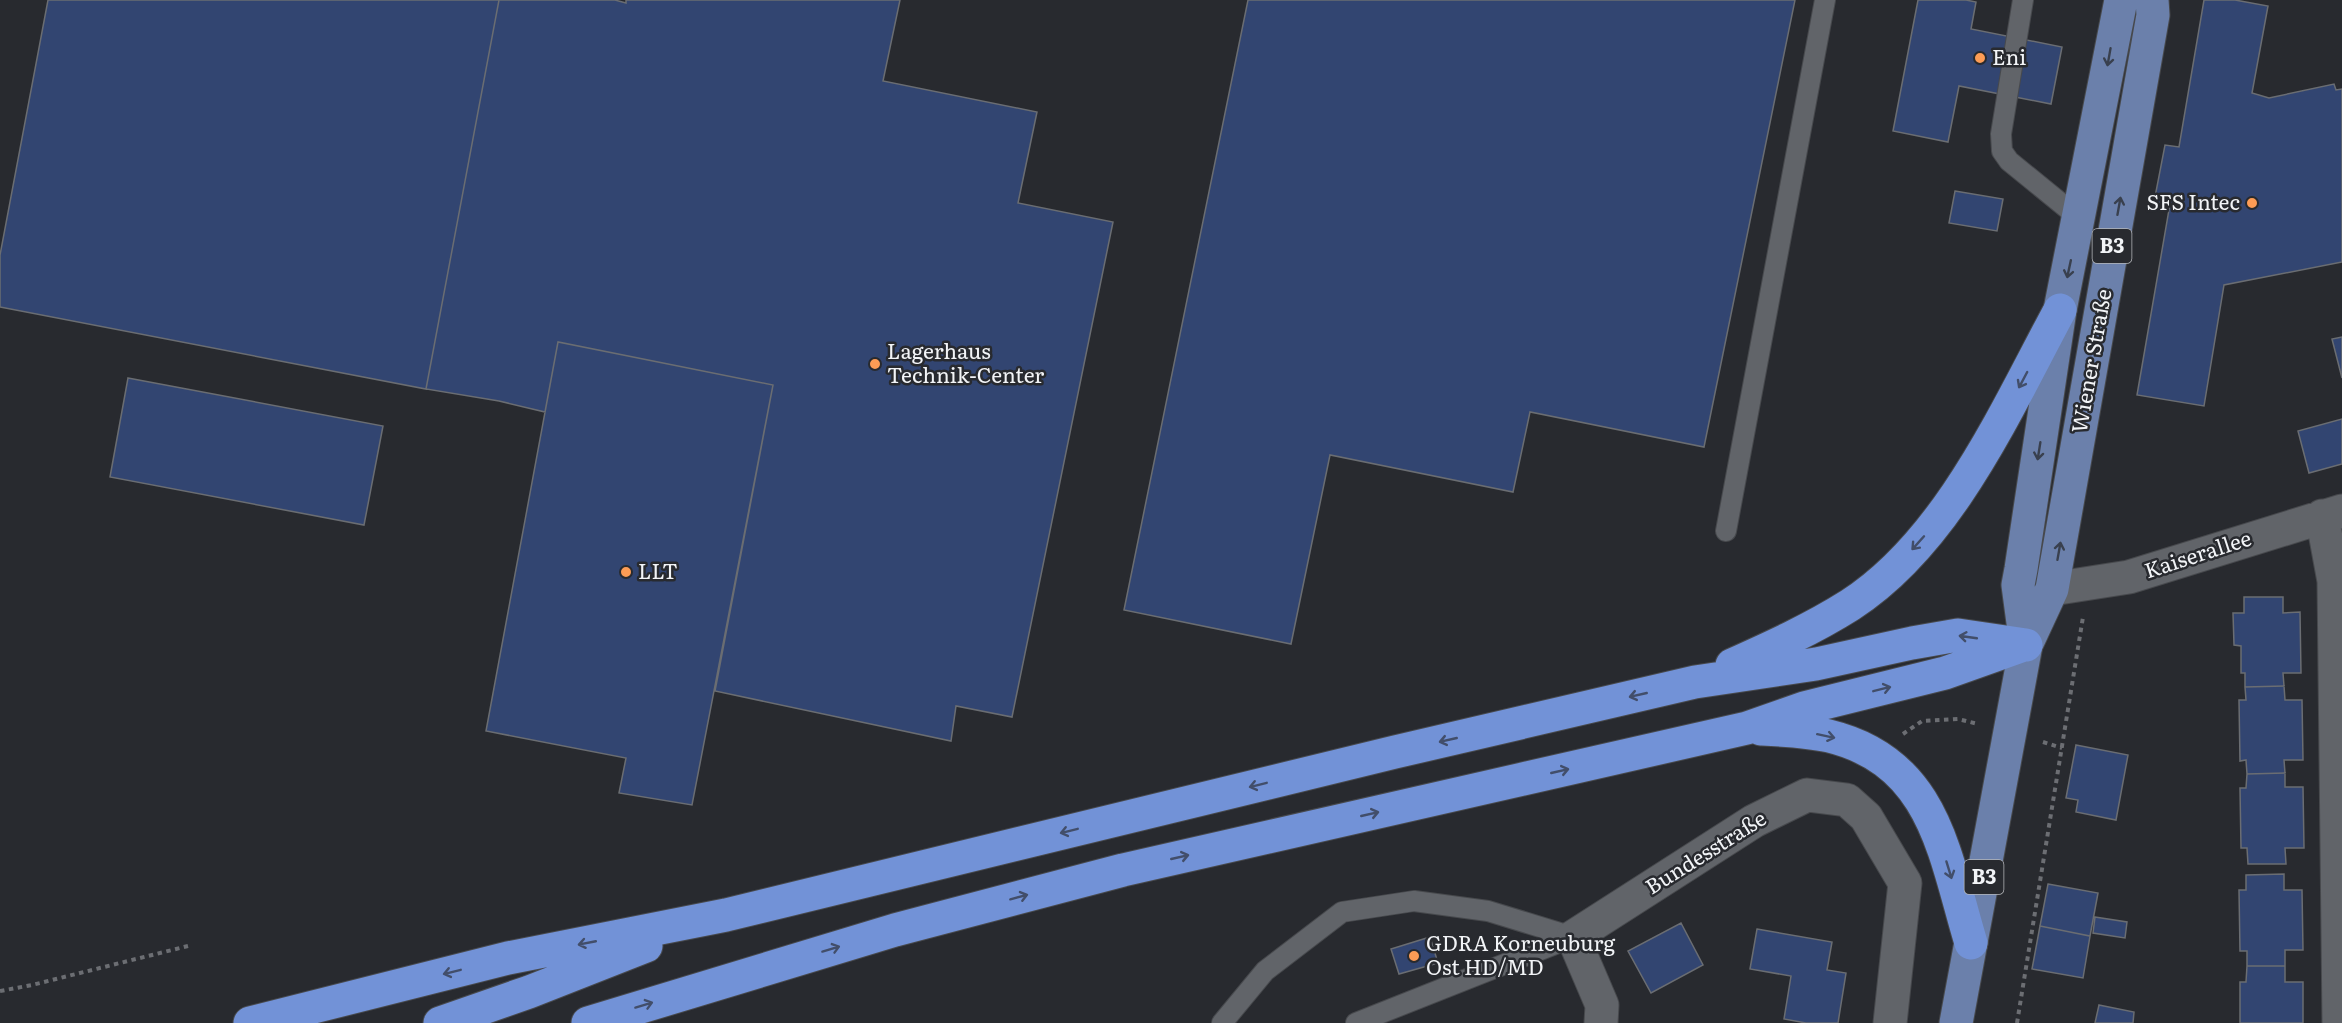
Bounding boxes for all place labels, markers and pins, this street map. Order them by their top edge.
place label: Eni [1992,40,2026,71]
marker: Eni [1973,51,1987,65]
place label: SFS Intec [2146,185,2240,216]
marker: SFS Intec [2245,196,2259,210]
place label: Lagerhaus Technik-Center [887,334,1044,389]
marker: Lagerhaus Technik-Center [868,357,882,371]
place label: LLT [638,554,678,585]
marker: LLT [619,565,633,579]
place label: GDRA Korneuburg Ost HD/MD [1426,926,1615,981]
marker: GDRA Korneuburg Ost HD/MD [1407,949,1421,963]

